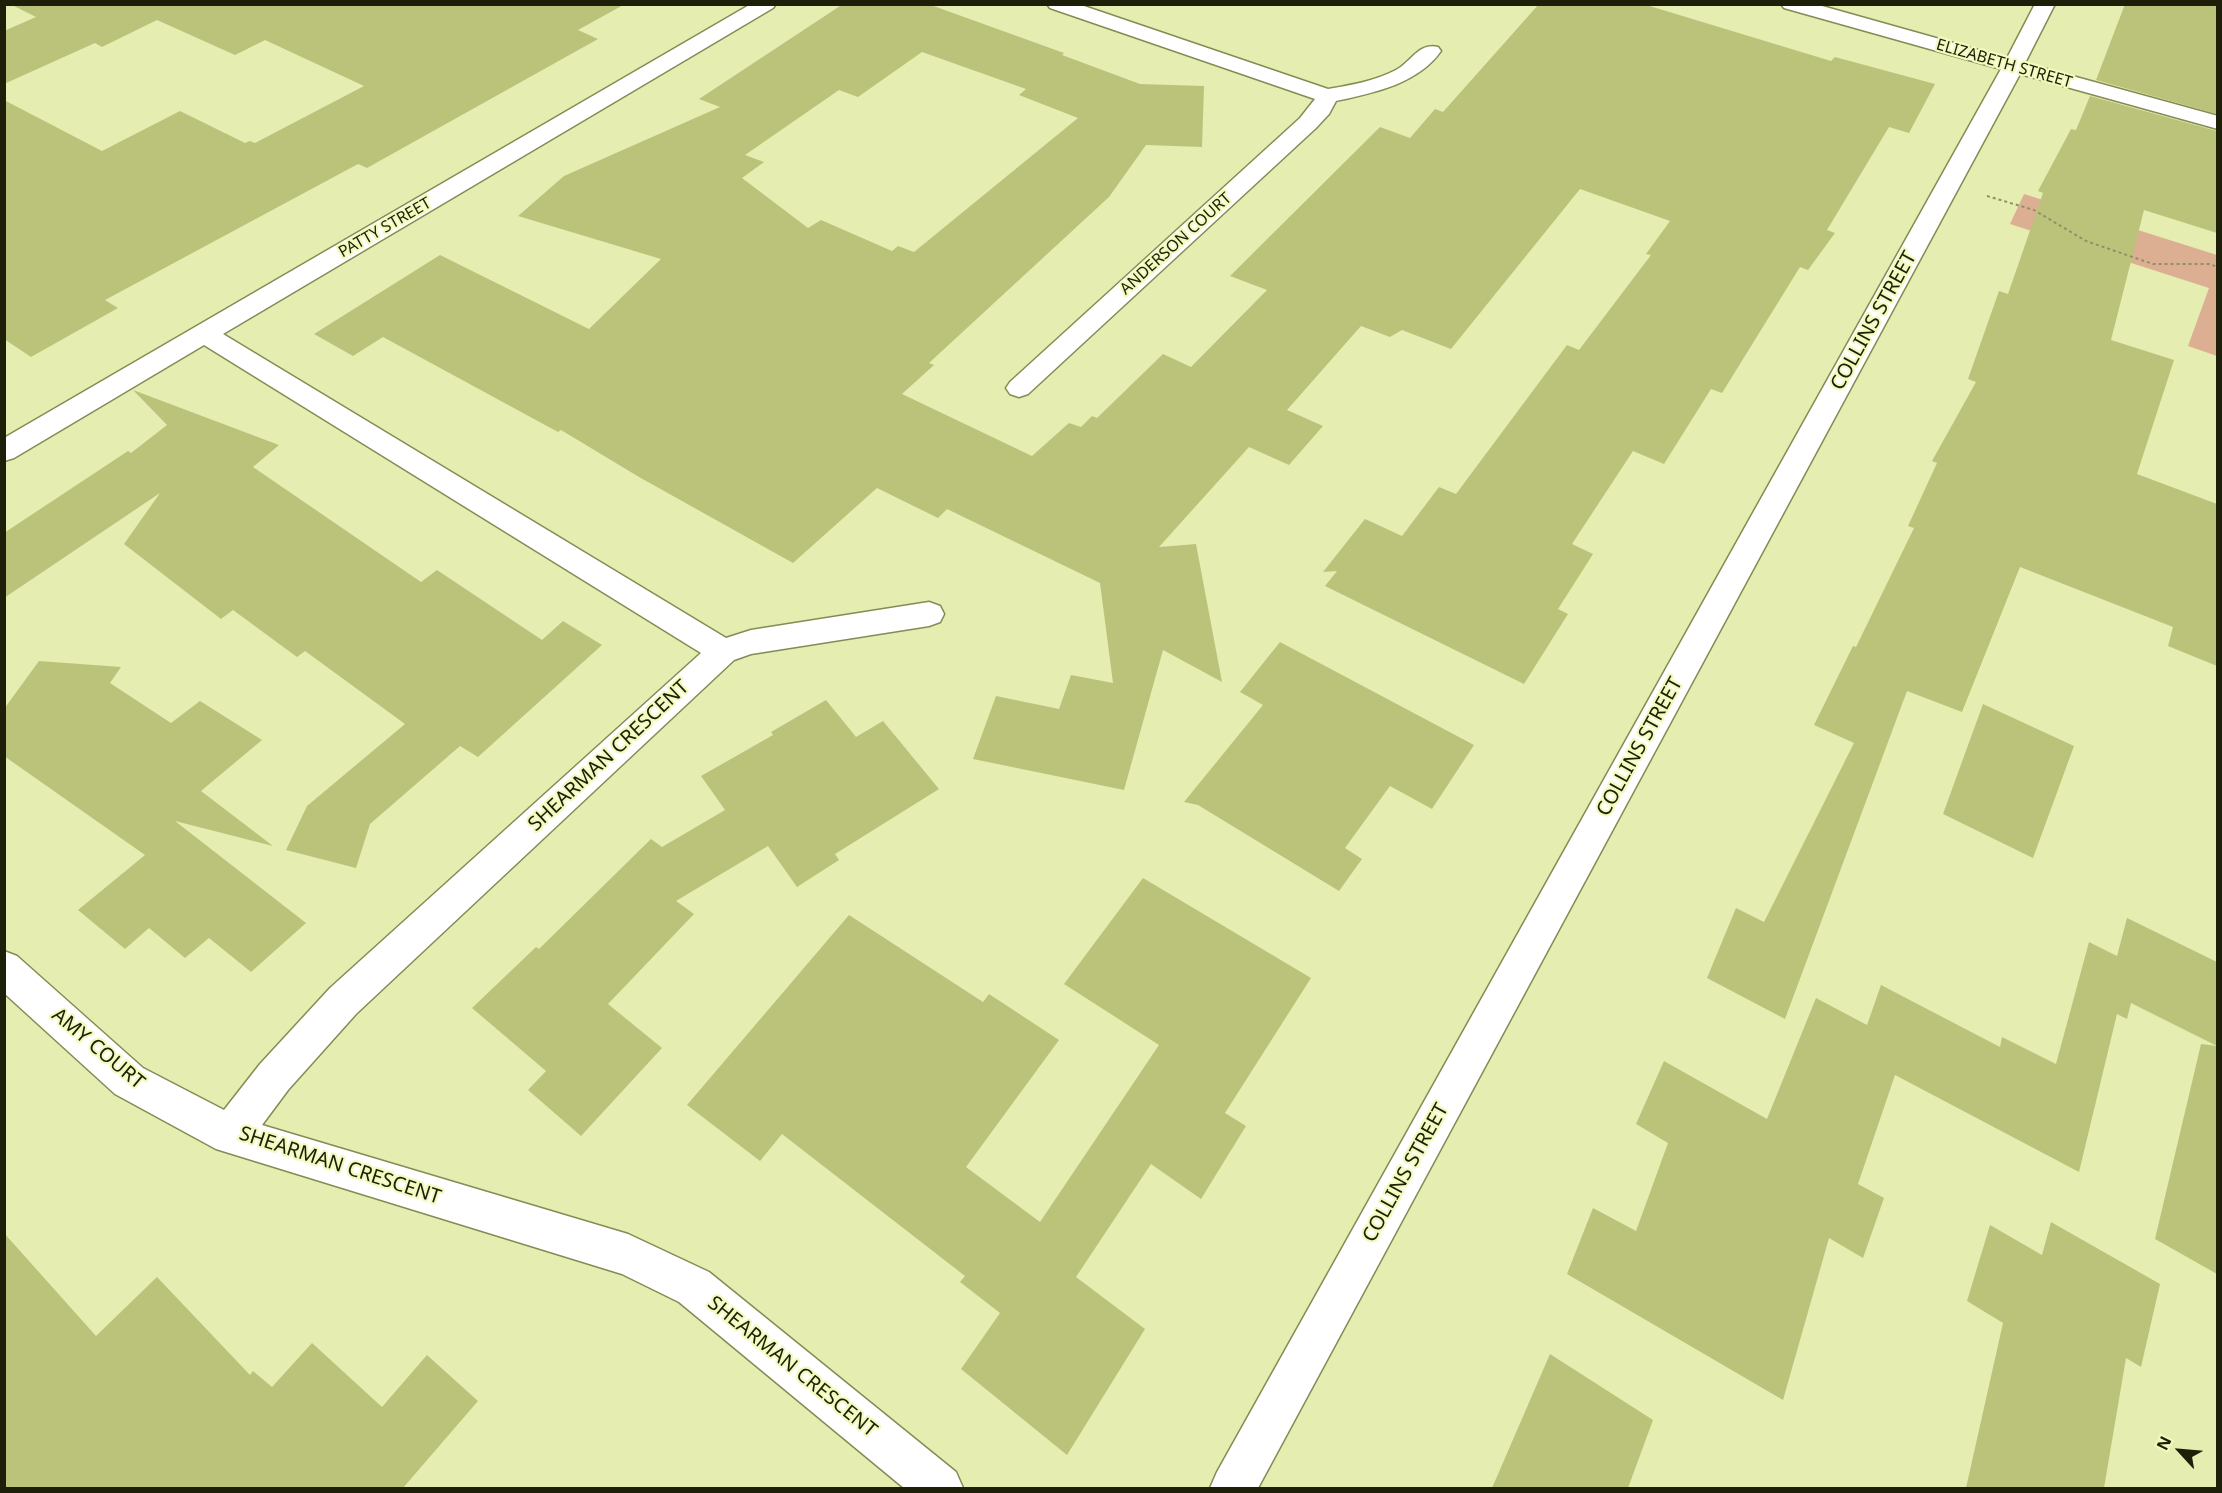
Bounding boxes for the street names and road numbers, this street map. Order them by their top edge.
street label: ELIZABETH STREET [1934,35,2074,93]
street label: ANDERSON COURT [1116,189,1236,299]
street label: PATTY STREET [335,194,435,262]
street label: COLLINS STREET [1826,247,1922,395]
street label: COLLINS STREET [1592,673,1688,821]
street label: SHEARMAN CRESCENT [524,675,694,837]
street label: AMY COURT [47,1003,149,1095]
street label: COLLINS STREET [1358,1099,1454,1247]
street label: SHEARMAN CRESCENT [236,1122,444,1210]
street label: SHEARMAN CRESCENT [703,1291,881,1443]

